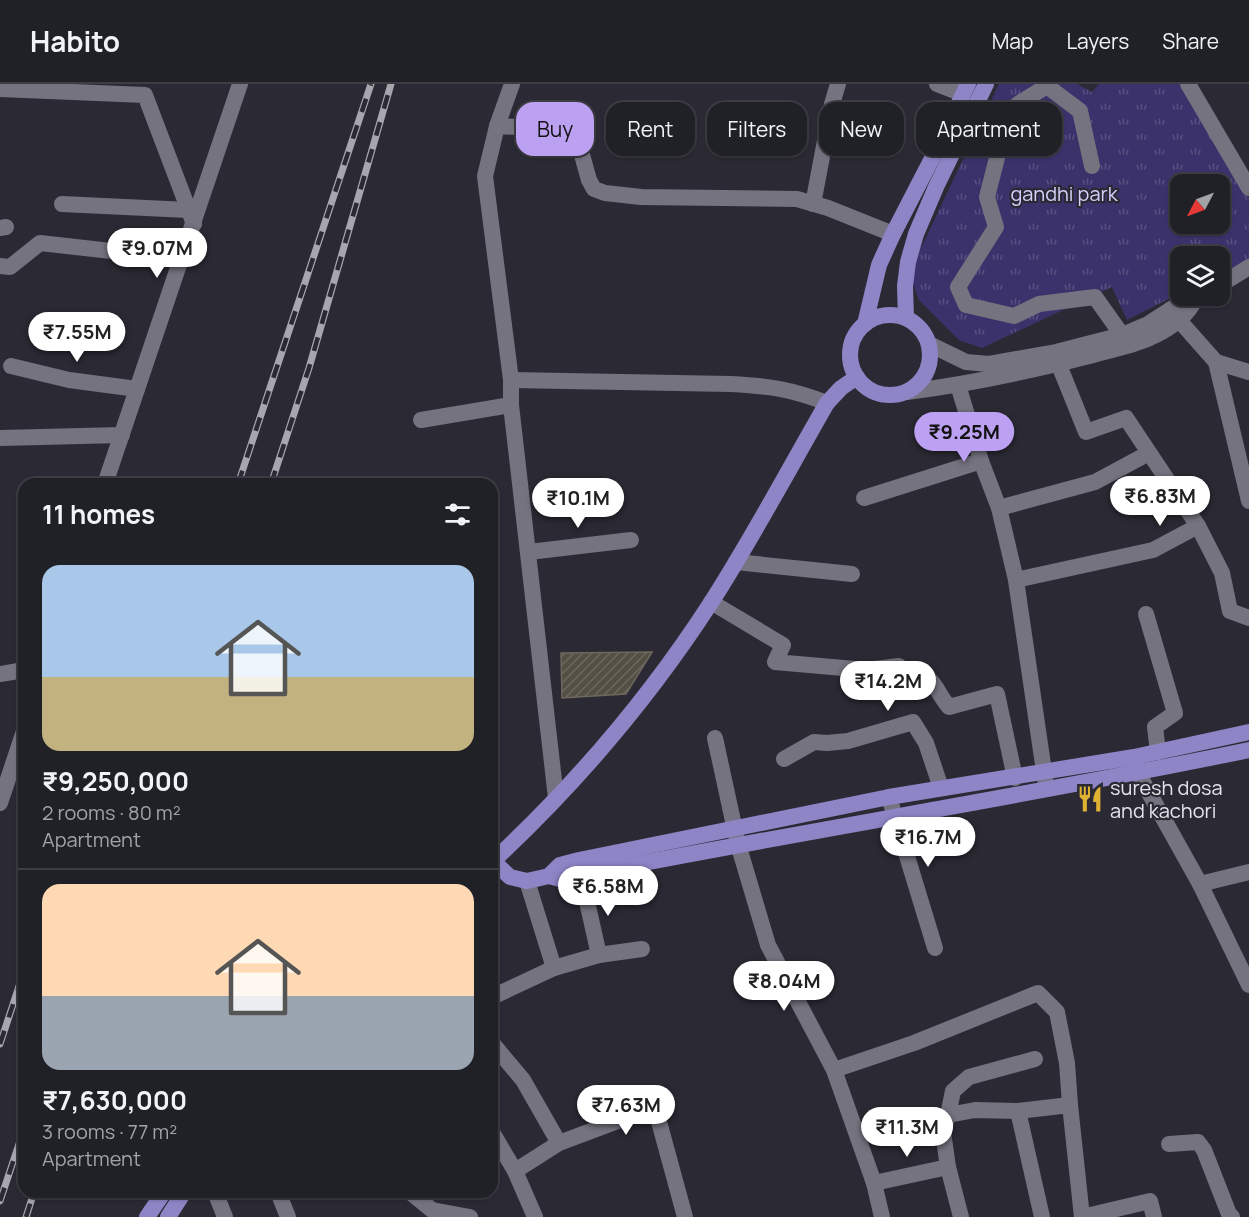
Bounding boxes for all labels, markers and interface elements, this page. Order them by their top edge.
text: Habito [30,22,120,60]
text: Map [992,27,1033,55]
text: Layers [1066,27,1129,55]
text: Share [1162,27,1219,55]
chip: Buy [516,102,594,156]
chip: Rent [606,102,695,156]
chip: Filters [707,102,807,156]
chip: New [819,102,904,156]
chip: Apartment [916,102,1062,156]
north arrow [1170,174,1230,234]
map controls [1170,174,1230,306]
park label: gandhi park [1010,180,1119,207]
pin: ₹9.07M [108,228,206,279]
text: ₹9.07M [121,234,193,261]
button: layers [1170,246,1230,306]
pin: ₹7.55M [28,312,126,363]
text: ₹7.55M [42,318,112,345]
pin: ₹9.25M [915,412,1013,463]
text: ₹9.25M [928,418,1000,445]
pin: ₹6.83M [1111,476,1209,527]
pin: ₹10.1M [529,478,627,529]
text: ₹6.83M [1124,482,1196,509]
text: ₹10.1M [546,484,610,511]
text: 11 homes [42,496,155,532]
icon: filters [441,498,474,531]
icon: home [204,604,312,712]
pin: ₹14.2M [839,661,937,712]
text: ₹14.2M [854,667,922,694]
text: ₹9,250,000 [42,763,189,799]
place label: suresh dosa and kachori [1110,774,1223,824]
restaurant icon: suresh dosa and kachori [1075,784,1105,814]
text: 2 rooms · 80 m² [42,799,181,826]
pin: ₹16.7M [879,817,977,868]
text: ₹16.7M [894,823,962,850]
text: Apartment [42,826,141,853]
pin: ₹6.58M [559,866,657,917]
text: ₹6.58M [572,872,644,899]
icon: home [204,923,312,1031]
pin: ₹8.04M [735,961,833,1012]
text: ₹8.04M [747,967,821,994]
text: ₹7,630,000 [42,1082,187,1118]
pin: ₹7.63M [577,1085,675,1136]
text: ₹7.63M [591,1091,661,1118]
pin: ₹11.3M [858,1107,956,1158]
text: ₹11.3M [875,1113,939,1140]
text: 3 rooms · 77 m² [42,1118,177,1145]
text: Apartment [42,1145,141,1172]

